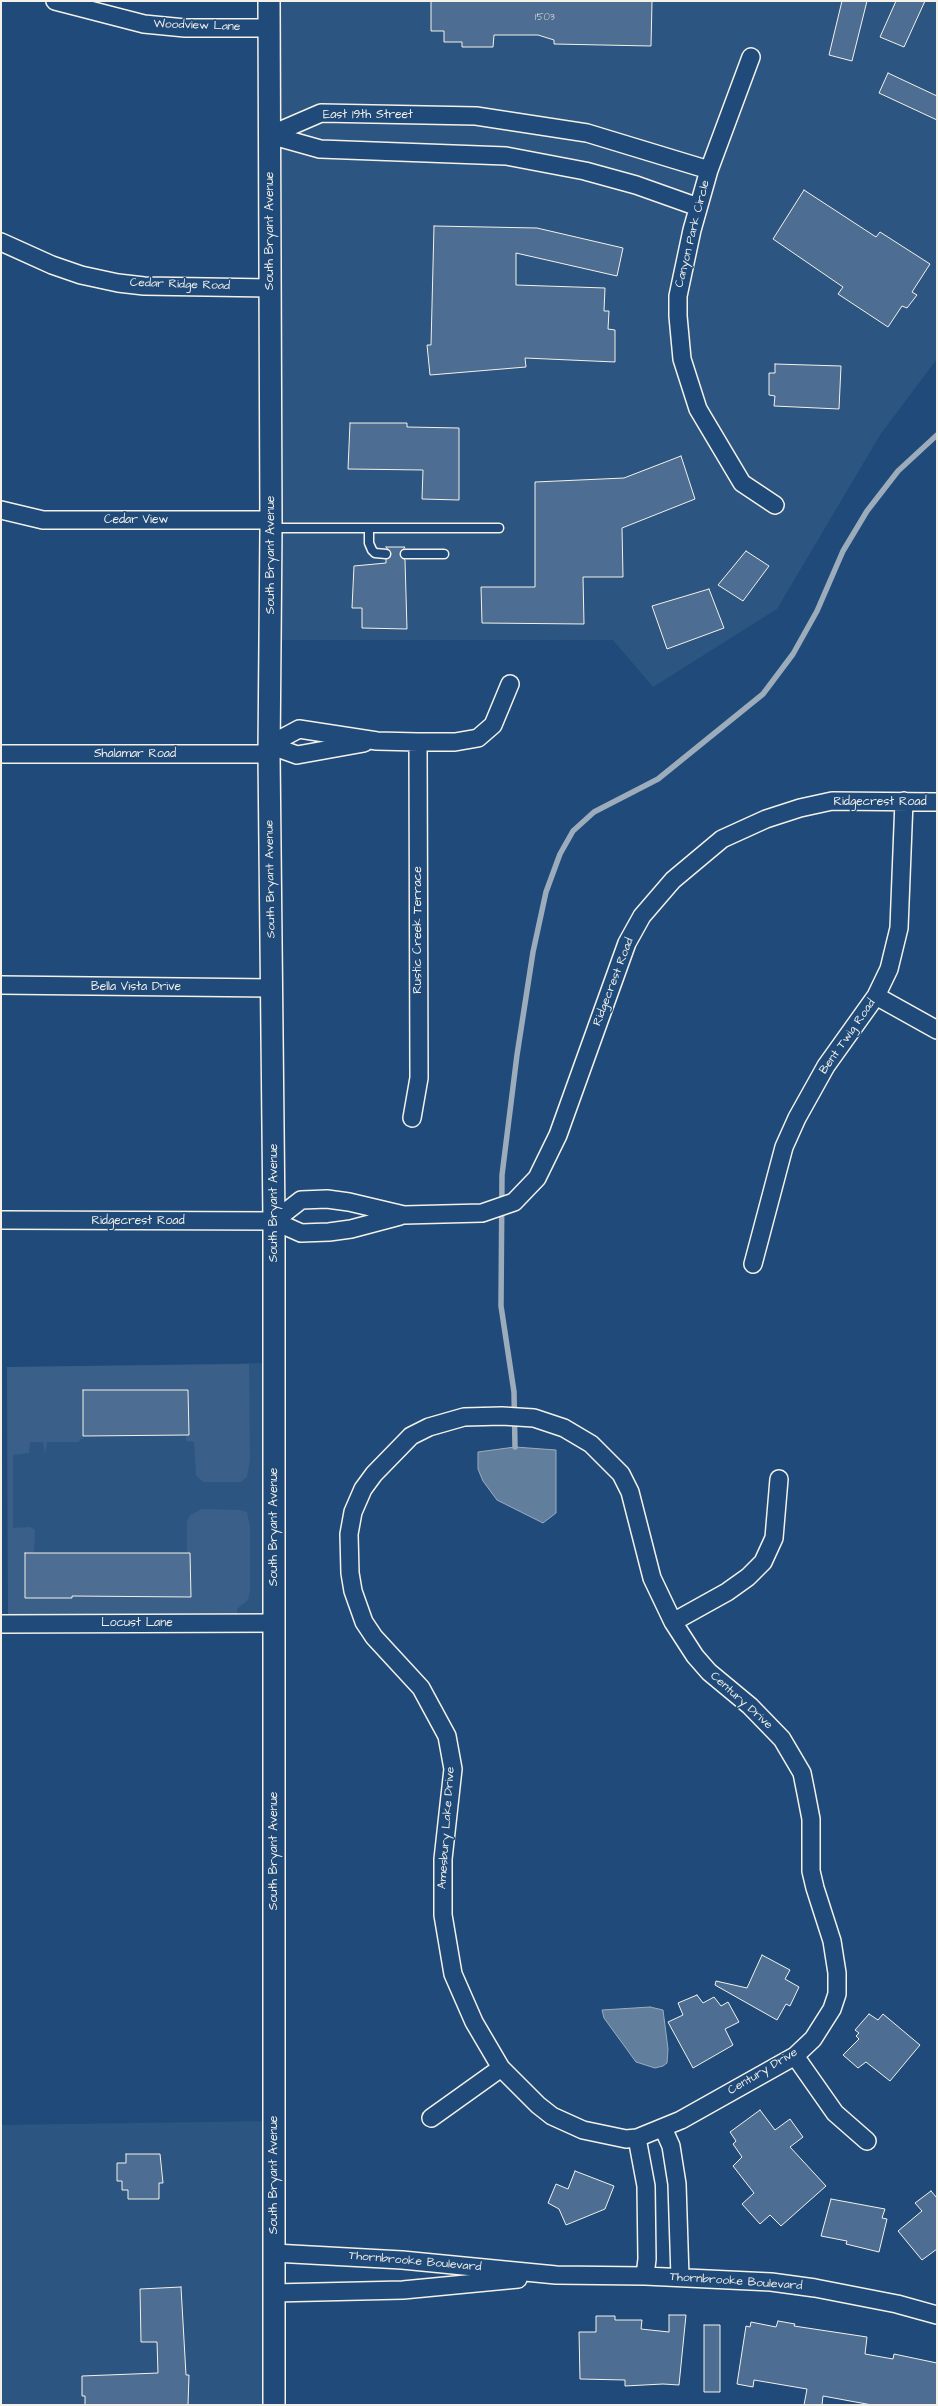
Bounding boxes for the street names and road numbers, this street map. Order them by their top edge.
street label: Woodview Lane [153,17,241,35]
street label: East 19th Street [323,108,413,122]
street label: South Bryant Avenue [263,172,277,290]
street label: Canyon Park Circle [673,179,713,289]
street label: Cedar Ridge Road [130,276,230,294]
street label: South Bryant Avenue [264,496,278,614]
street label: Cedar View [104,513,168,527]
street label: Shalamar Road [94,747,176,761]
street label: Ridgecrest Road [833,795,927,809]
street label: South Bryant Avenue [263,820,279,938]
street label: Rustic Creek Terrace [411,866,425,994]
street label: Ridgecrest Road [591,936,637,1028]
street label: Bella Vista Drive [91,980,181,994]
street label: Bent Twig Road [817,997,879,1077]
street label: South Bryant Avenue [267,1144,281,1262]
street label: Ridgecrest Road [91,1214,185,1228]
street label: South Bryant Avenue [267,1468,281,1586]
street label: Locust Lane [101,1616,173,1630]
street label: Century Drive [707,1669,775,1733]
street label: Amesbury Lake Drive [436,1766,458,1890]
street label: South Bryant Avenue [267,1792,281,1910]
street label: Century Drive [725,2046,801,2098]
street label: South Bryant Avenue [267,2116,281,2234]
street label: Thornbrooke Boulevard [348,2249,482,2275]
street label: Thornbrooke Boulevard [669,2270,803,2294]

